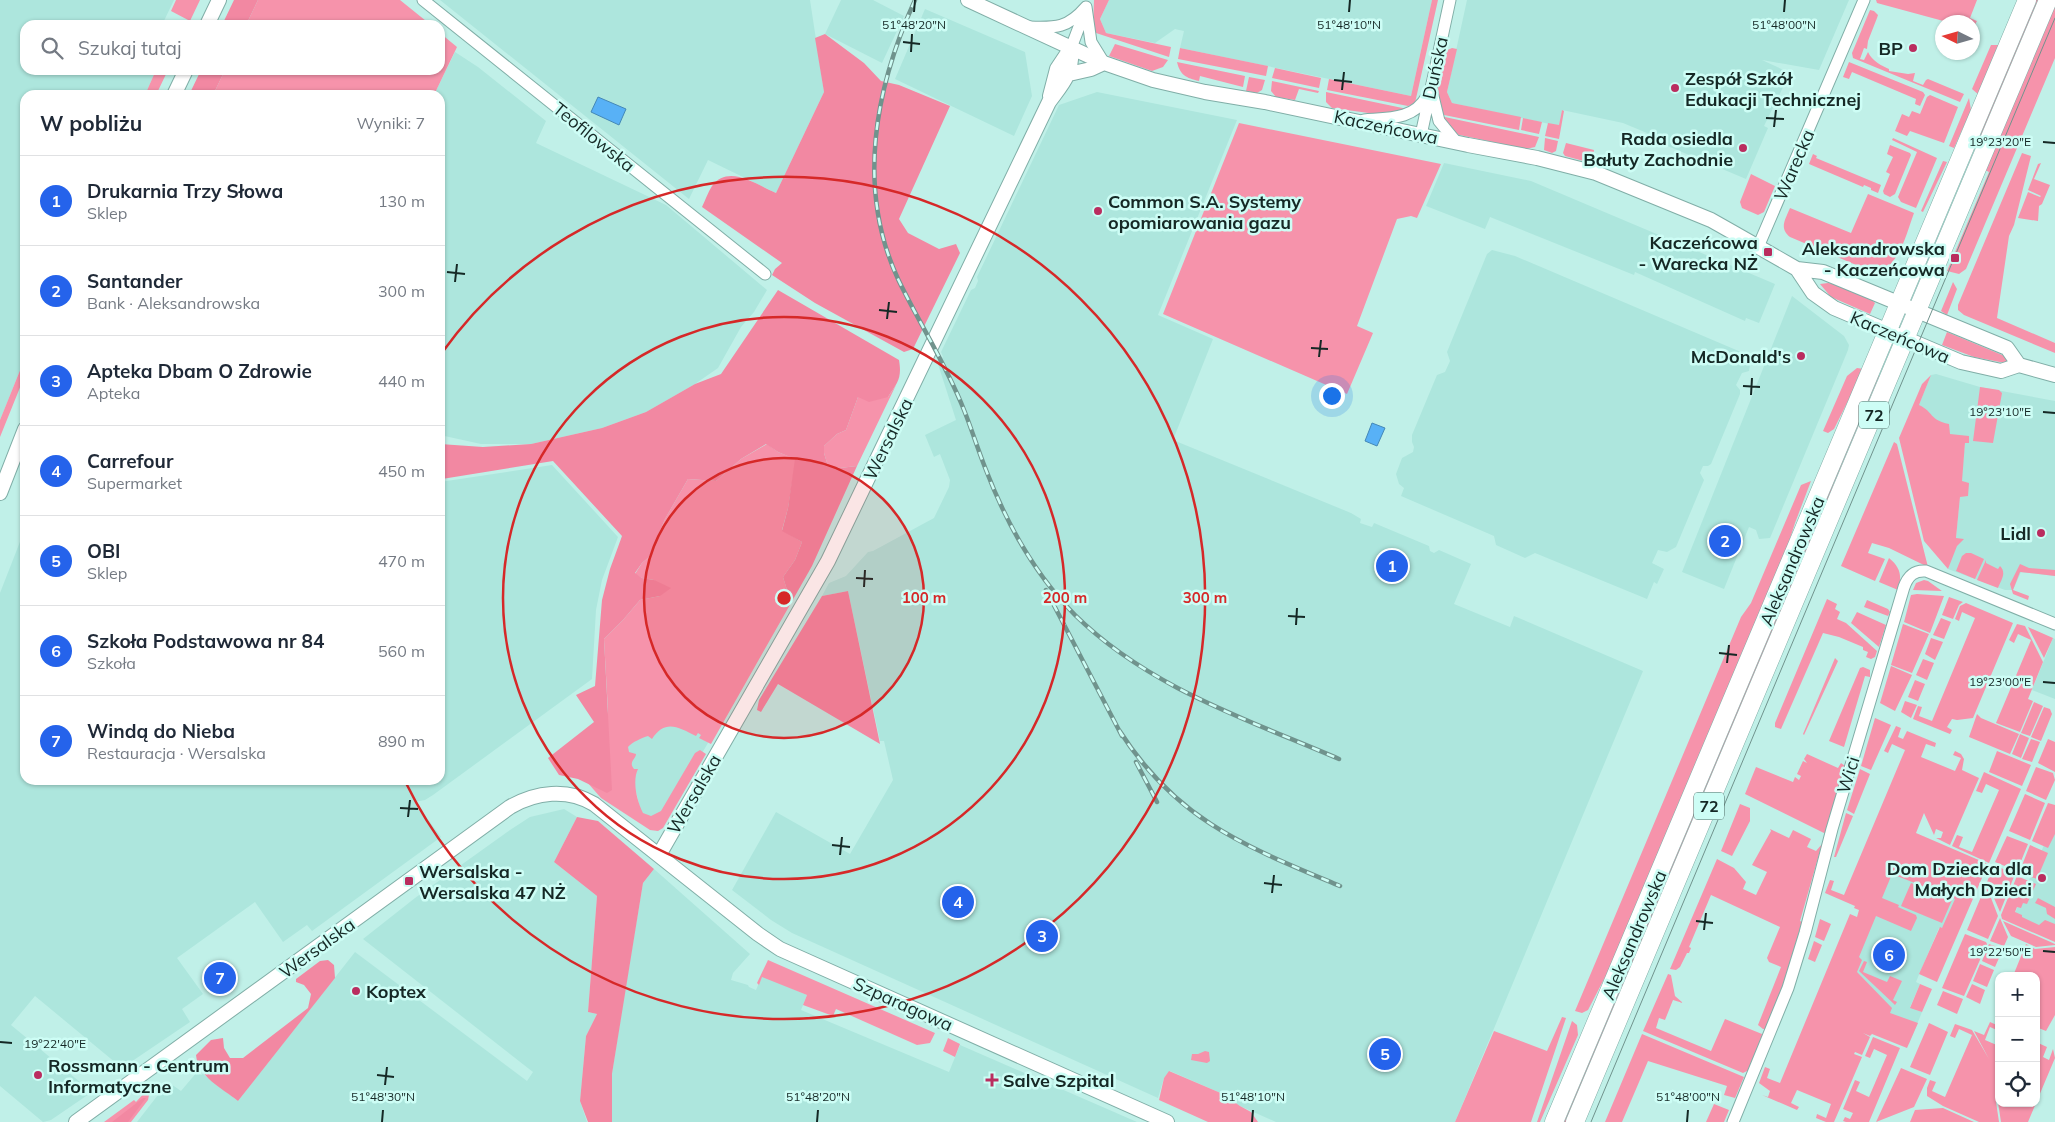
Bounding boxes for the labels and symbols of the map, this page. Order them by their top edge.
north arrow [1935,15,1980,60]
text: 51°48'20"N [882,17,946,32]
text: 51°48'10"N [1317,17,1381,32]
text: 51°48'00"N [1752,17,1816,32]
street label: Duńska [1417,35,1453,101]
place label: BP [1879,37,1903,60]
marker: BP [1907,42,1919,54]
place label: Zespół Szkół Edukacji Technicznej [1685,67,1861,111]
marker: Zespół Szkół Edukacji Technicznej [1669,82,1681,94]
street label: Teofilowska [548,97,640,177]
street label: Kaczeńcowa [1332,105,1440,149]
street label: Warecka [1769,126,1819,204]
place label: Rada osiedla Bałuty Zachodnie [1583,127,1733,171]
text: 19°23'20"E [1969,134,2031,149]
marker: Rada osiedla Bałuty Zachodnie [1737,142,1749,154]
place label: Common S.A. Systemy opomiarowania gazu [1108,190,1301,234]
marker: Common S.A. Systemy opomiarowania gazu [1092,205,1104,217]
place label: Kaczeńcowa - Warecka NŻ [1639,231,1758,275]
place label: Aleksandrowska - Kaczeńcowa [1802,237,1945,281]
marker: Kaczeńcowa - Warecka NŻ [1762,246,1774,258]
marker: Aleksandrowska - Kaczeńcowa [1949,252,1961,264]
street label: Kaczeńcowa [1847,306,1953,368]
place label: McDonald's [1691,345,1791,368]
marker: McDonald's [1795,350,1807,362]
your location [1319,383,1345,409]
street label: Wersalska [858,394,918,484]
road number: 72 [1859,402,1889,428]
text: 19°23'10"E [1969,404,2031,419]
street label: Aleksandrowska [1754,493,1830,629]
pin: 2 [1709,522,1741,560]
place label: Lidl [2000,522,2031,545]
marker: Lidl [2035,527,2047,539]
pin: 1 [1376,547,1408,585]
text: 100 m [902,588,946,607]
text: 200 m [1043,588,1087,607]
text: 300 m [1183,588,1227,607]
centre of rings [775,589,793,607]
text: 19°23'00"E [1969,674,2031,689]
street label: Wersalska [662,750,726,838]
street label: Wici [1832,754,1864,796]
road number: 72 [1694,792,1724,819]
place label: Dom Dziecka dla Małych Dzieci [1887,857,2032,901]
place label: Wersalska - Wersalska 47 NŻ [419,860,566,904]
street label: Aleksandrowska [1596,867,1672,1003]
marker: Dom Dziecka dla Małych Dzieci [2036,872,2048,884]
marker: Wersalska - Wersalska 47 NŻ [403,875,415,887]
pin: 4 [942,883,974,921]
street label: Wersalska [275,913,359,983]
pin: 3 [1026,917,1058,955]
pin: 6 [1873,936,1905,974]
text: 19°22'50"E [1969,944,2031,959]
pin: 7 [204,959,236,997]
street label: Szparagowa [850,972,956,1036]
place label: Koptex [366,980,427,1003]
marker: Koptex [350,985,362,997]
pin: 5 [1369,1035,1401,1073]
text: 19°22'40"E [24,1036,86,1051]
place label: Rossmann - Centrum Informatyczne [48,1054,229,1098]
marker: Rossmann - Centrum Informatyczne [32,1069,44,1081]
place label: Salve Szpital [1003,1069,1114,1092]
marker: Salve Szpital [985,1073,999,1087]
text: 51°48'30"N [351,1089,415,1104]
text: 51°48'20"N [786,1089,850,1104]
text: 51°48'10"N [1221,1089,1285,1104]
text: 51°48'00"N [1656,1089,1720,1104]

